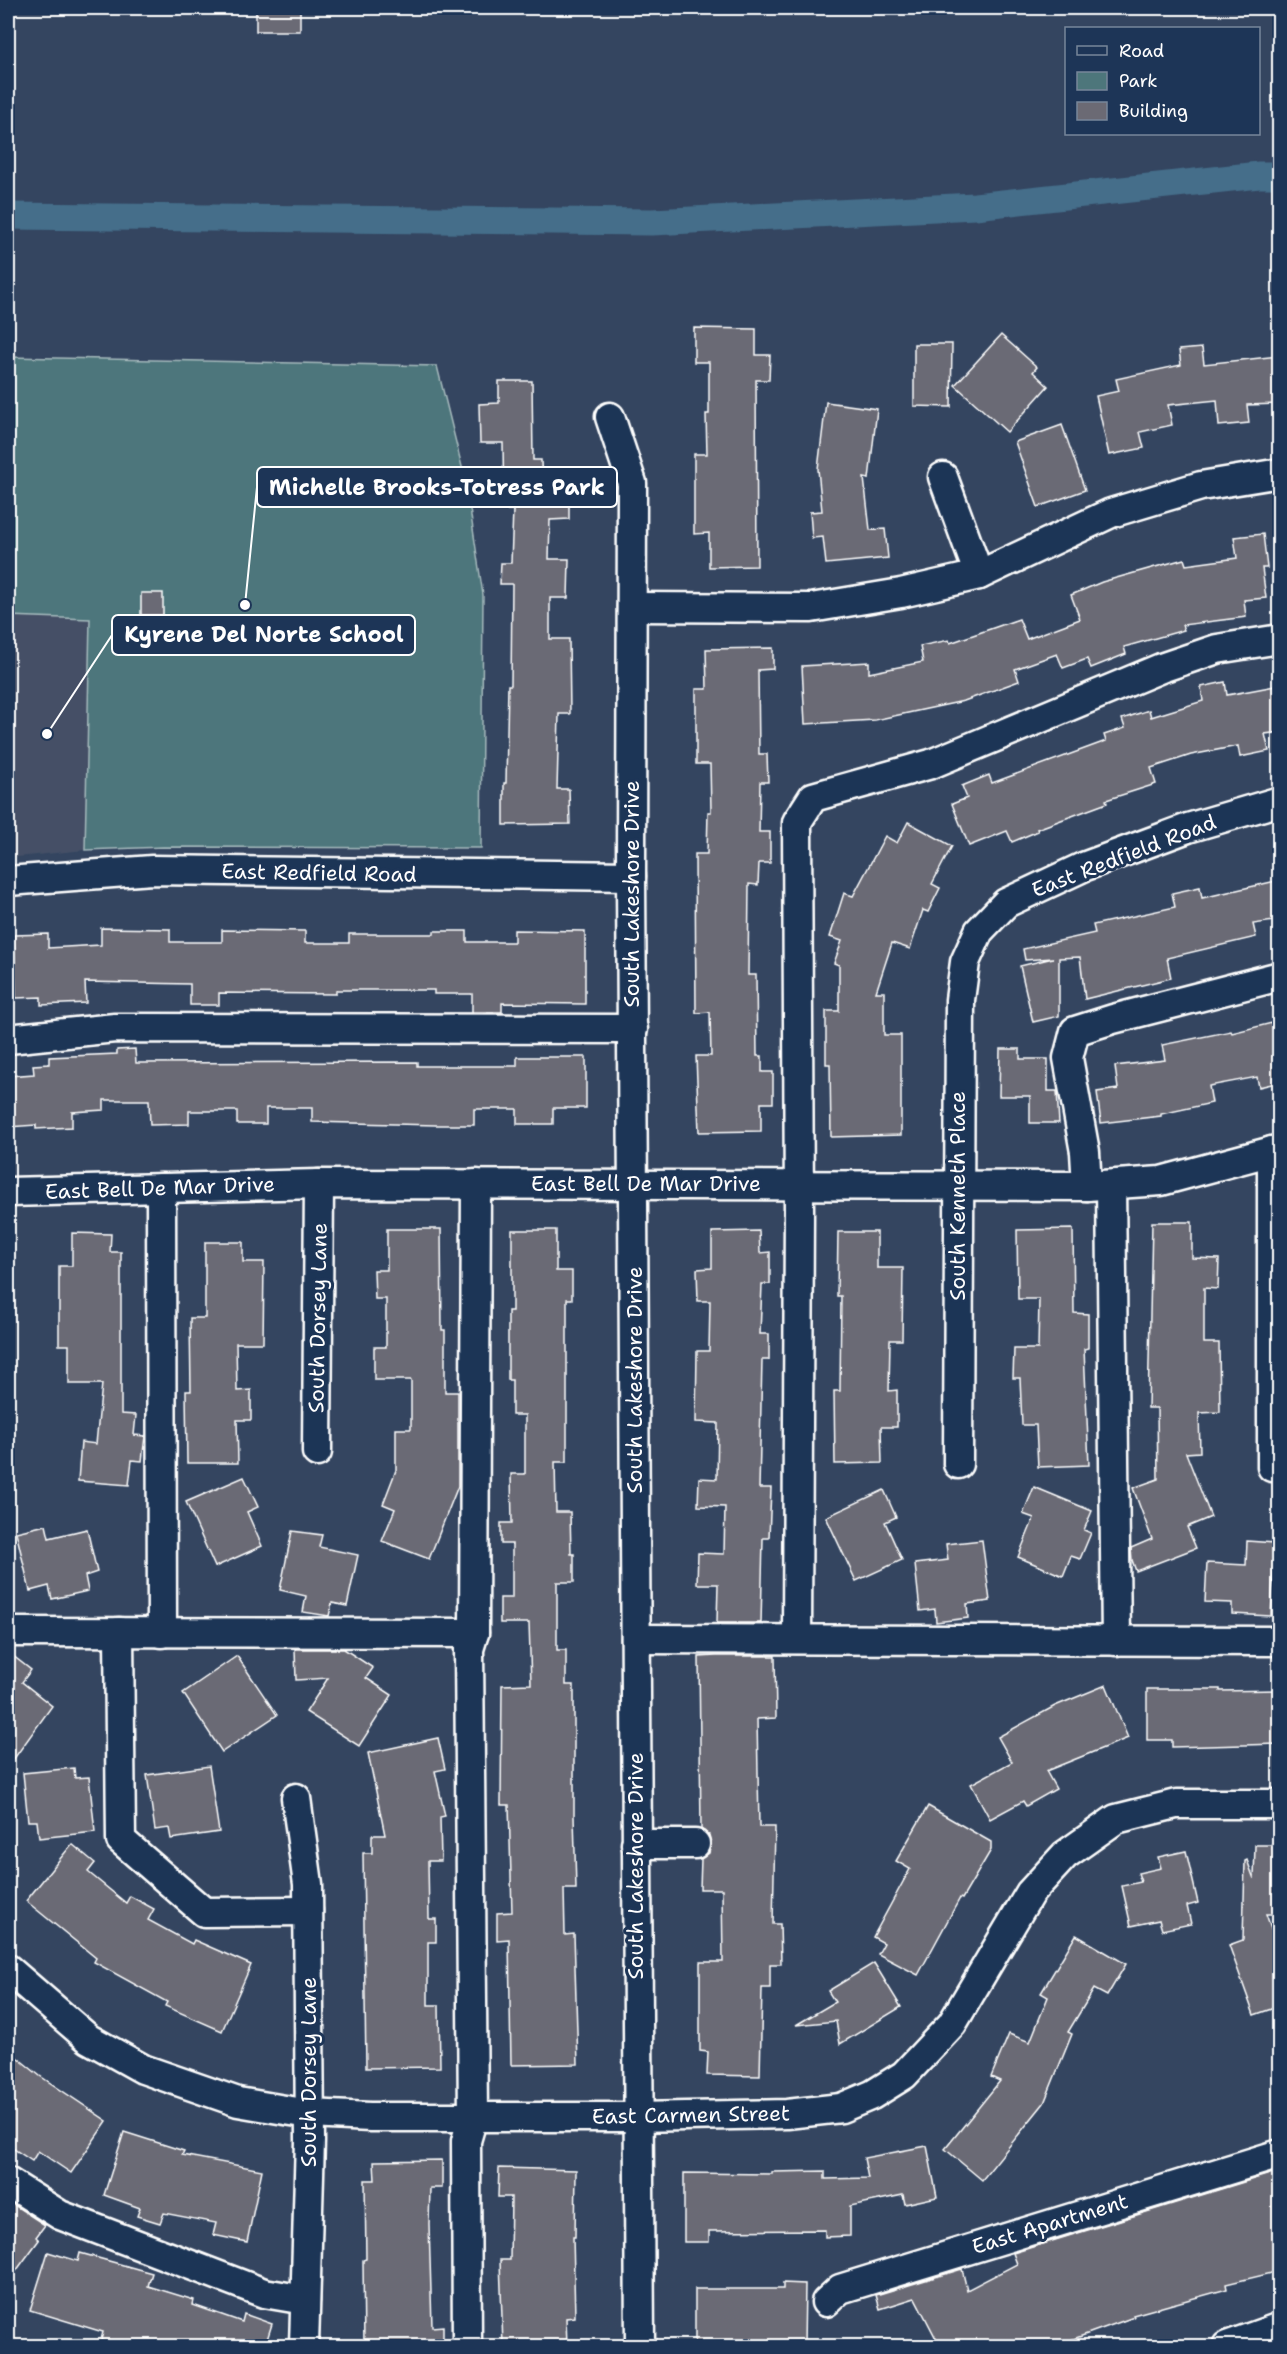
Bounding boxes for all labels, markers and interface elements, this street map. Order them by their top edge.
legend [1065,27,1260,135]
text: Road [1119,39,1164,63]
text: Park [1119,69,1158,93]
text: Building [1119,99,1188,123]
callout: Michelle Brooks-Totress Park [257,467,617,507]
text: Michelle Brooks-Totress Park [269,473,605,502]
callout: Kyrene Del Norte School [112,615,415,655]
text: Kyrene Del Norte School [124,620,404,649]
street label: South Lakeshore Drive [618,780,646,1008]
street label: East Redfield Road [1028,808,1220,904]
street label: East Redfield Road [221,857,417,889]
street label: South Kenneth Place [944,1091,972,1301]
street label: East Bell De Mar Drive [45,1170,275,1206]
street label: East Bell De Mar Drive [531,1170,761,1198]
street label: South Dorsey Lane [302,1223,334,1413]
street label: South Lakeshore Drive [621,1266,649,1494]
street label: South Lakeshore Drive [622,1752,650,1980]
street label: South Dorsey Lane [295,1977,323,2167]
street label: East Carmen Street [592,2099,790,2131]
street label: East Apartment [969,2187,1131,2261]

